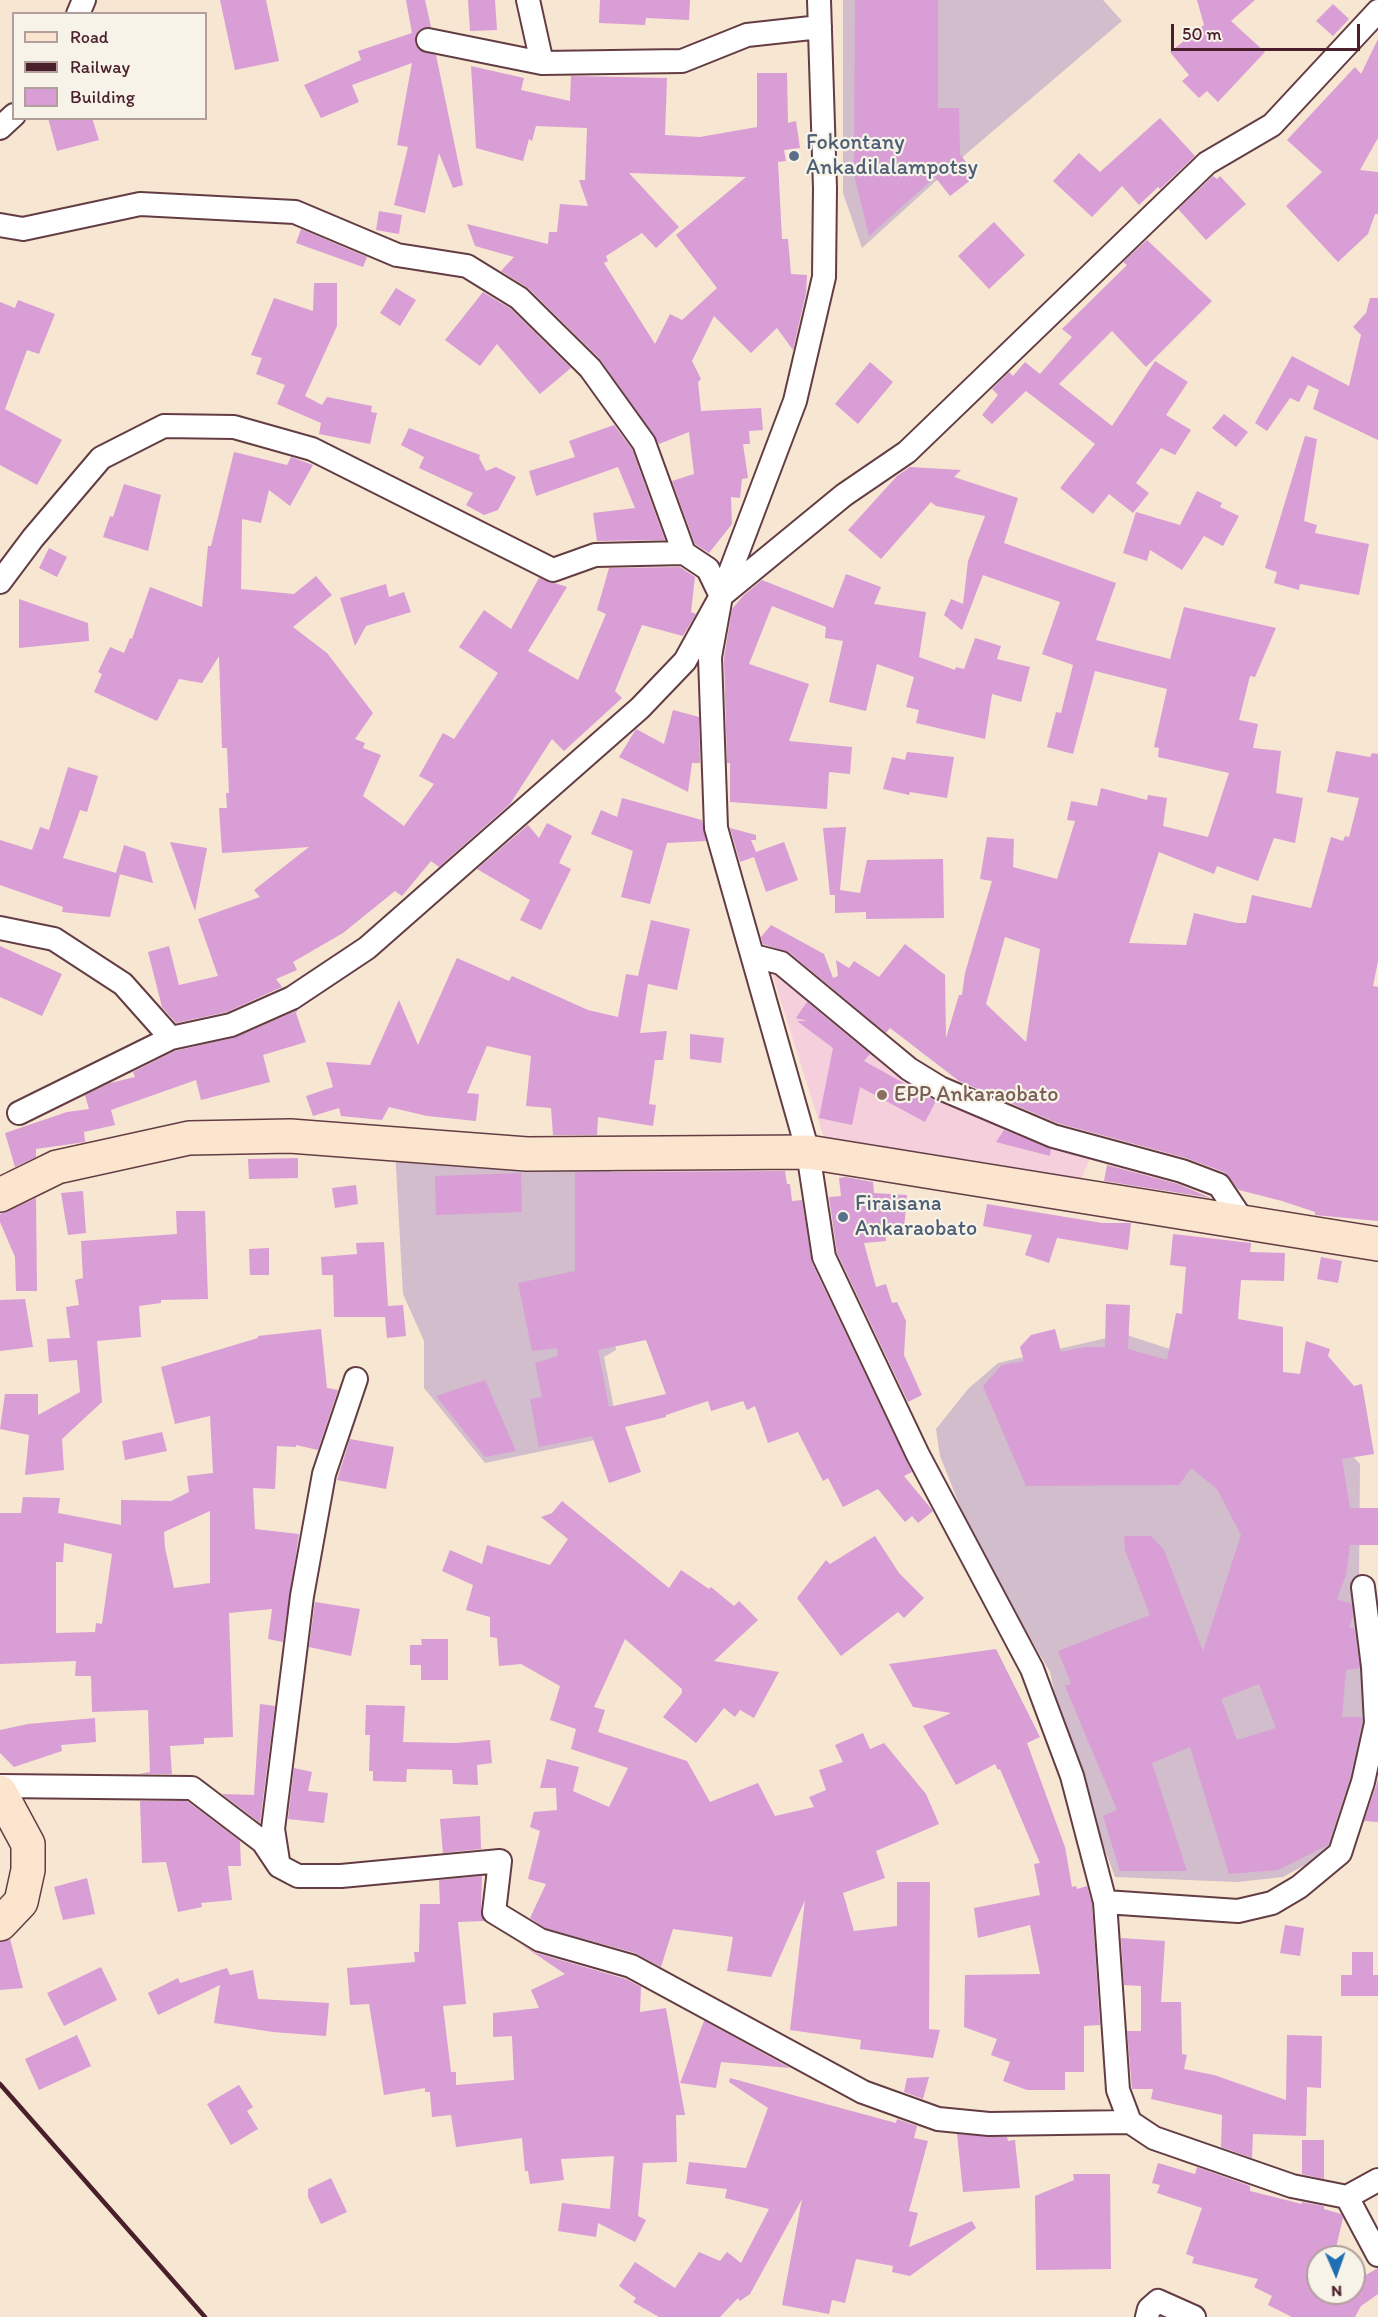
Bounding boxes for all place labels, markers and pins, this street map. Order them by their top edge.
place label: Fokontany Ankadilalampotsy [806,130,978,182]
marker: Fokontany Ankadilalampotsy [787,149,801,163]
place label: EPP Ankaraobato [894,1082,1058,1108]
marker: EPP Ankaraobato [875,1088,889,1102]
place label: Firaisana Ankaraobato [855,1191,977,1242]
marker: Firaisana Ankaraobato [836,1210,850,1224]

